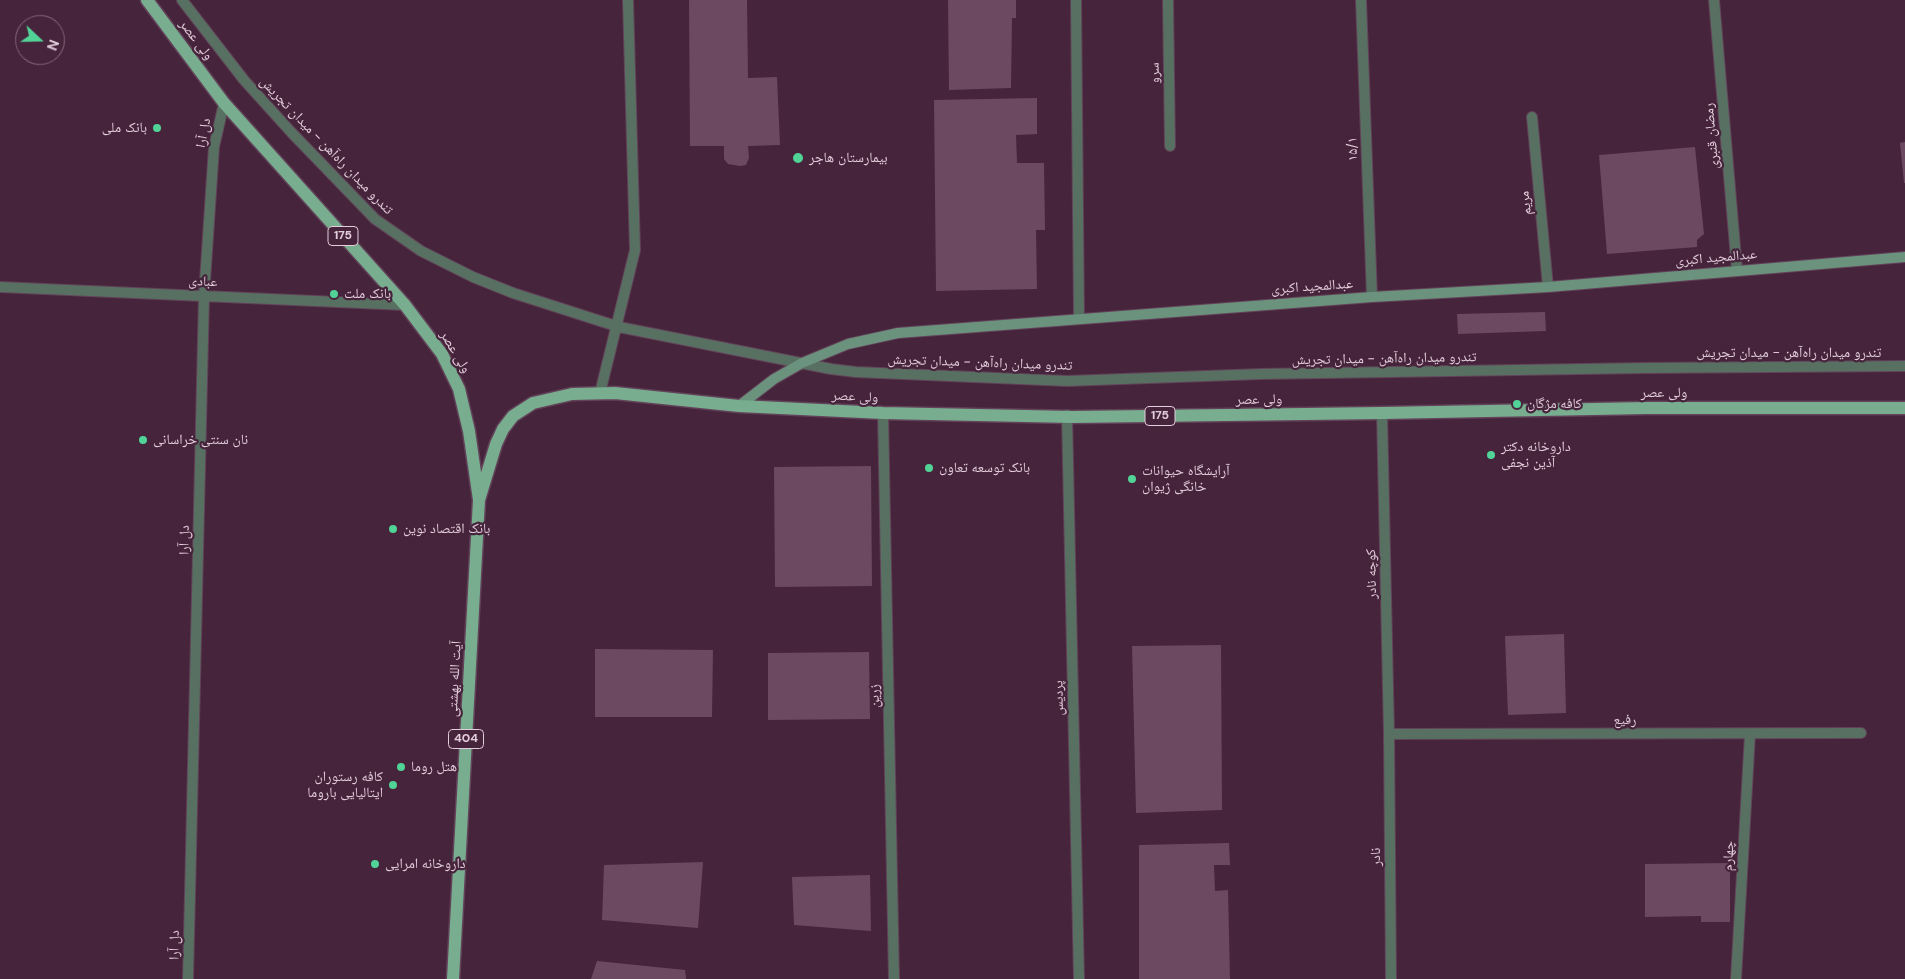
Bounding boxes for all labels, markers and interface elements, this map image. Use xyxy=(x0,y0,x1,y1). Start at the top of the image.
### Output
north arrow xyxy=(15,15,65,65)
street label: ولی عصر xyxy=(175,16,217,64)
text: N xyxy=(43,37,63,53)
street label: سرو xyxy=(1146,62,1164,84)
street label: تندرو میدان راه‌آهن - میدان تجریش xyxy=(256,74,396,218)
street label: رمضان قنبری xyxy=(1701,102,1723,170)
street label: دل آرا xyxy=(193,117,215,149)
place label: بانک ملی xyxy=(102,120,147,136)
marker: بانک ملی xyxy=(151,122,163,134)
street label: ۱۵/۱ xyxy=(1344,137,1362,161)
place label: بیمارستان هاجر xyxy=(809,150,888,166)
marker: بیمارستان هاجر xyxy=(791,151,805,165)
street label: مریم xyxy=(1516,190,1536,216)
road number: 175 xyxy=(328,227,358,246)
street label: عبدالمجید اکبری xyxy=(1674,246,1758,270)
street label: عبادی xyxy=(188,273,218,291)
street label: عبدالمجید اکبری xyxy=(1270,276,1354,298)
place label: بانک ملت xyxy=(344,286,391,302)
marker: بانک ملت xyxy=(328,288,340,300)
street label: ولی عصر xyxy=(436,328,474,376)
street label: تندرو میدان راه‌آهن - میدان تجریش xyxy=(1697,345,1881,361)
street label: تندرو میدان راه‌آهن - میدان تجریش xyxy=(1291,349,1477,369)
street label: تندرو میدان راه‌آهن - میدان تجریش xyxy=(887,351,1073,375)
street label: ولی عصر xyxy=(1641,385,1687,401)
street label: ولی عصر xyxy=(831,387,879,407)
street label: ولی عصر xyxy=(1236,391,1282,409)
place label: کافه مژگان xyxy=(1527,396,1582,412)
marker: کافه مژگان xyxy=(1511,398,1523,410)
road number: 175 xyxy=(1145,406,1175,426)
place label: نان سنتی خراسانی xyxy=(153,432,248,448)
marker: نان سنتی خراسانی xyxy=(137,434,149,446)
place label: داروخانه دکتر آذین نجفی xyxy=(1501,439,1571,472)
marker: داروخانه دکتر آذین نجفی xyxy=(1485,449,1497,461)
place label: بانک توسعه تعاون xyxy=(939,460,1030,476)
marker: بانک توسعه تعاون xyxy=(923,462,935,474)
place label: آرایشگاه حیوانات خانگی ژیوان xyxy=(1142,463,1230,496)
marker: آرایشگاه حیوانات خانگی ژیوان xyxy=(1126,473,1138,485)
place label: بانک اقتصاد نوین xyxy=(403,521,490,537)
marker: بانک اقتصاد نوین xyxy=(387,523,399,535)
street label: دل آرا xyxy=(176,525,194,555)
street label: کوچه نادر xyxy=(1363,549,1381,599)
street label: آیت الله بهشتی xyxy=(445,641,465,717)
street label: پردیس xyxy=(1050,680,1068,716)
street label: زرین xyxy=(866,684,884,708)
street label: رفیع xyxy=(1613,712,1637,728)
road number: 404 xyxy=(448,730,484,749)
place label: هتل روما xyxy=(411,759,457,775)
marker: هتل روما xyxy=(395,761,407,773)
place label: کافه رستوران ایتالیایی باروما xyxy=(307,769,383,802)
marker: کافه رستوران ایتالیایی باروما xyxy=(387,779,399,791)
street label: چهارم xyxy=(1720,841,1738,871)
street label: نادر xyxy=(1368,848,1384,866)
place label: داروخانه امرایی xyxy=(385,856,466,872)
marker: داروخانه امرایی xyxy=(369,858,381,870)
street label: دل آرا xyxy=(166,930,184,960)

